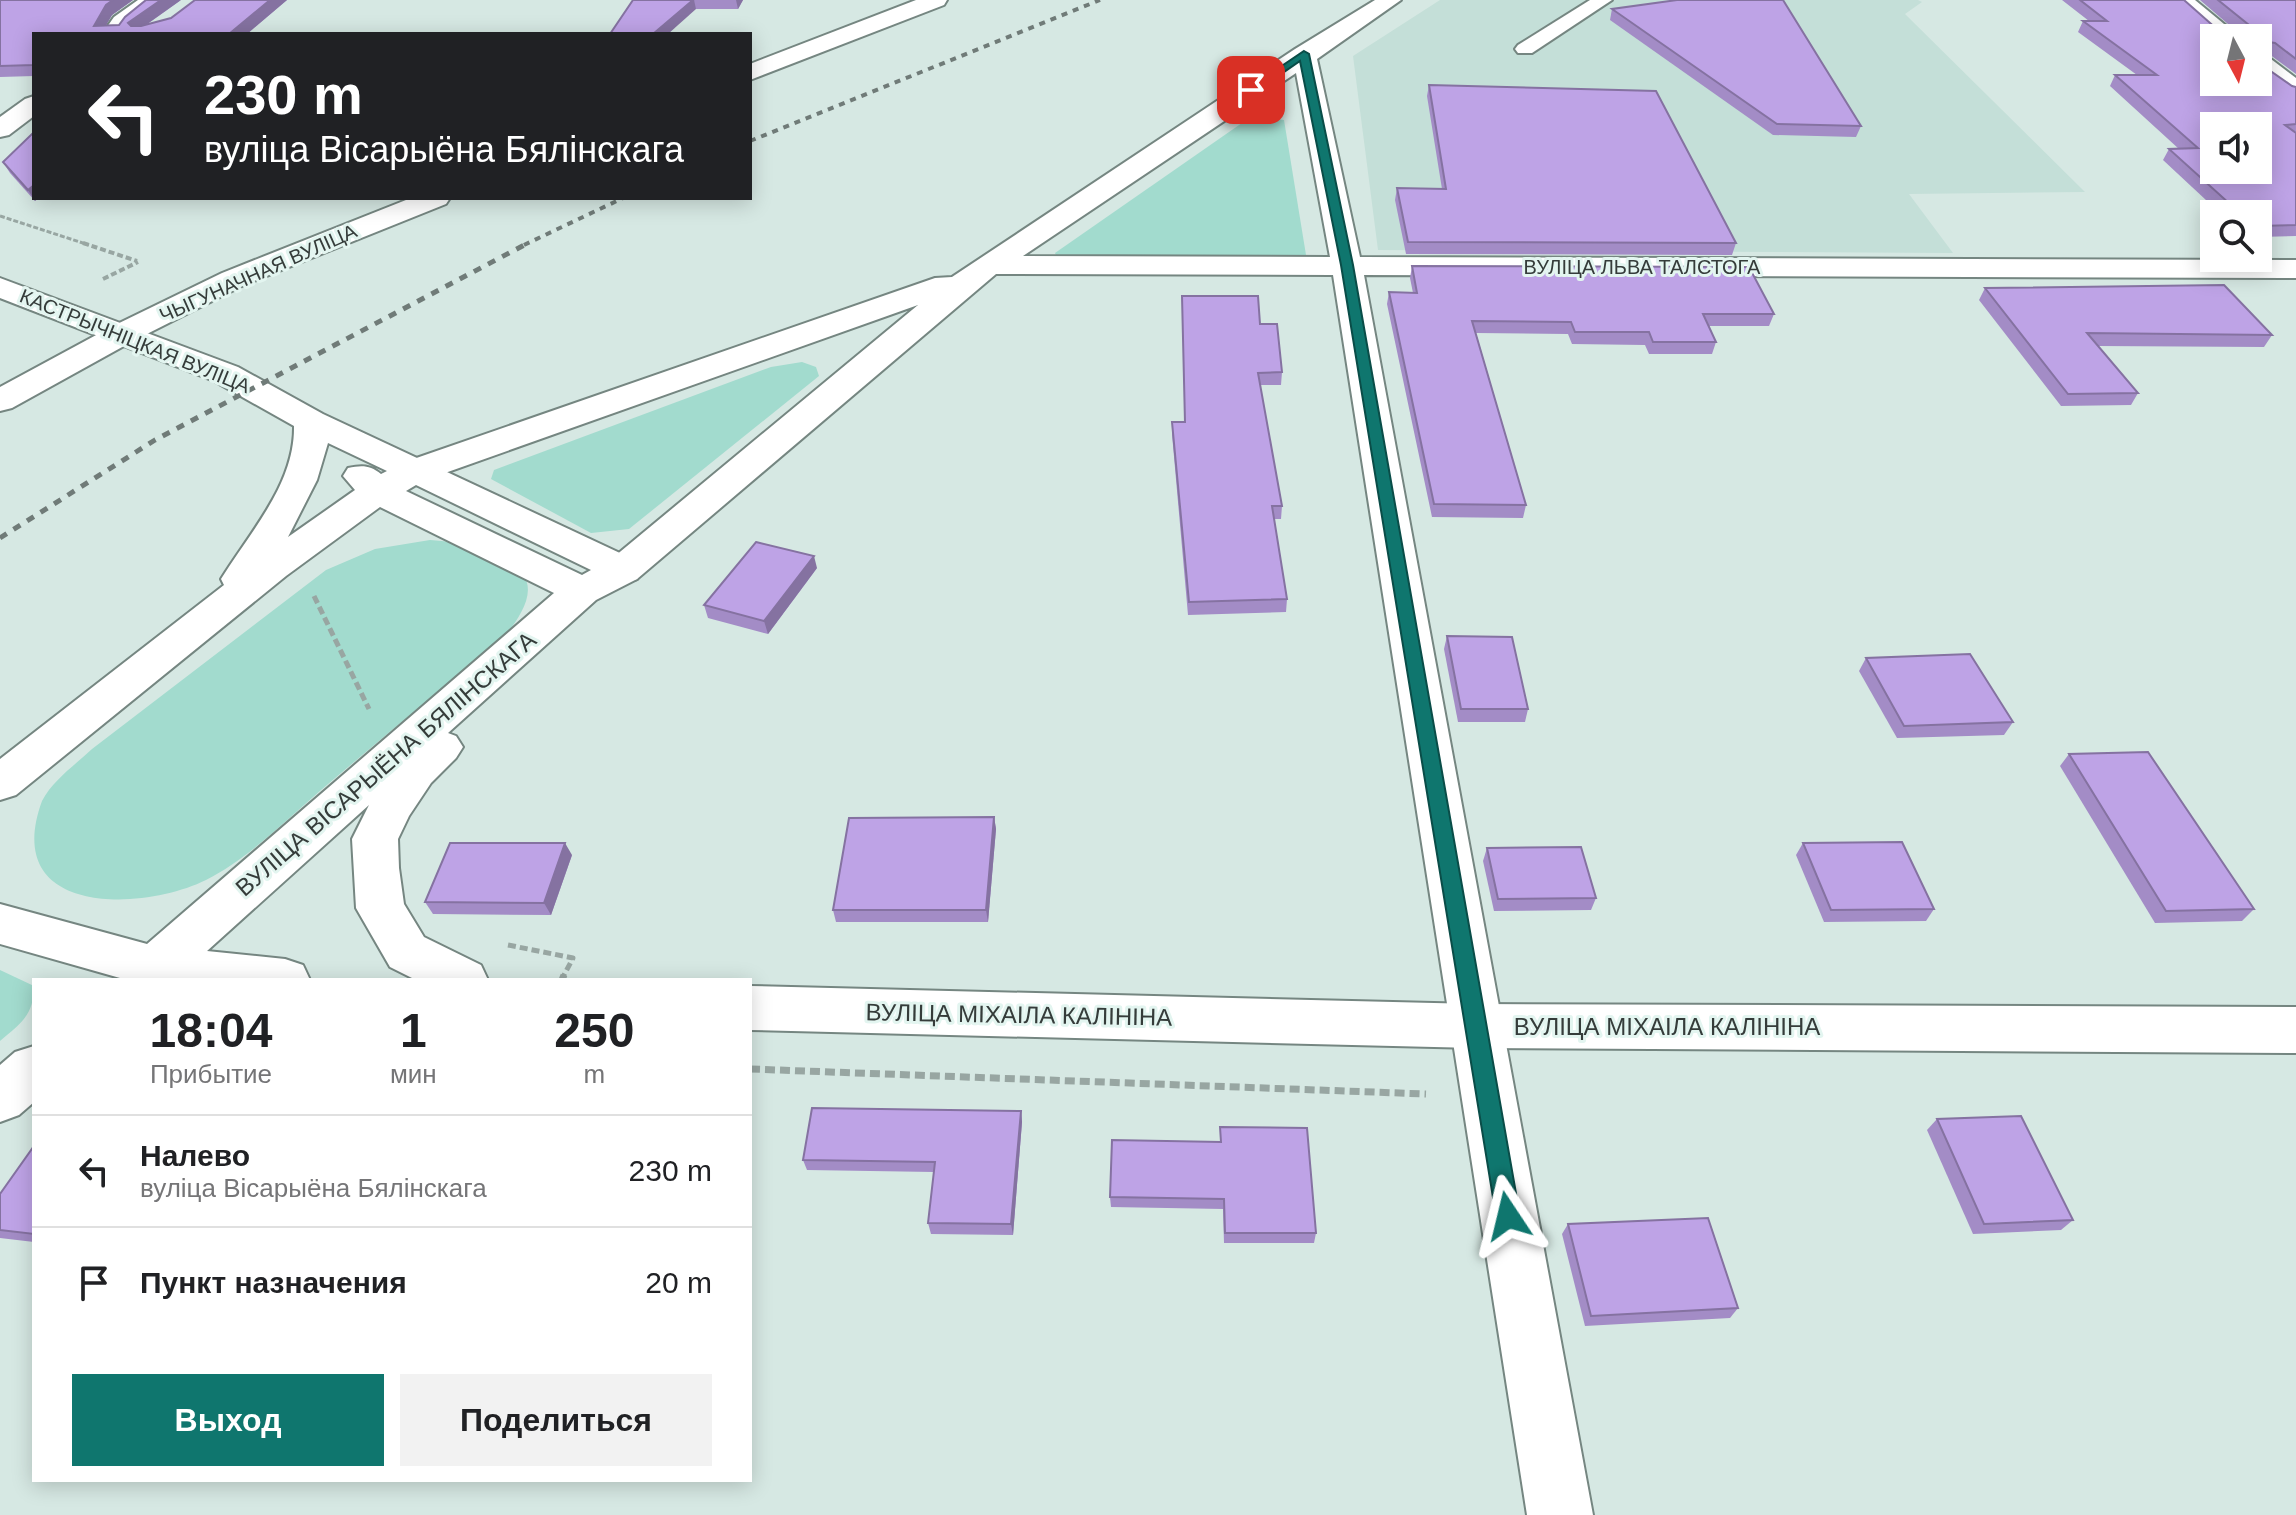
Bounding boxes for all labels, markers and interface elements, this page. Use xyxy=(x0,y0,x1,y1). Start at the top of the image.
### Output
north arrow xyxy=(2200,24,2272,96)
map controls xyxy=(2200,24,2272,272)
pin xyxy=(1217,56,1285,124)
text: 230 m xyxy=(204,63,363,126)
icon: left xyxy=(72,64,176,168)
icon: arrive xyxy=(1229,68,1273,112)
button: sound xyxy=(2200,112,2272,184)
text: вуліца Вісарыёна Бялінскага xyxy=(204,129,684,170)
button: search xyxy=(2200,200,2272,272)
street label: ЧЫГУНАЧНАЯ ВУЛІЦА xyxy=(156,219,361,326)
street label: ВУЛІЦА ЛЬВА ТАЛСТОГА xyxy=(1524,256,1761,278)
street label: КАСТРЫЧНІЦКАЯ ВУЛІЦА xyxy=(17,285,254,398)
street label: ВУЛІЦА ВІСАРЫЁНА БЯЛІНСКАГА xyxy=(230,626,541,901)
street label: ВУЛІЦА МІХАІЛА КАЛІНІНА xyxy=(866,998,1173,1031)
text: 18:04 xyxy=(150,1004,272,1057)
text: 1 xyxy=(400,1004,427,1057)
text: 250 xyxy=(554,1004,634,1057)
street label: ВУЛІЦА МІХАІЛА КАЛІНІНА xyxy=(1514,1013,1820,1040)
text: Прибытие xyxy=(150,1059,272,1089)
text: мин xyxy=(390,1059,437,1089)
text: m xyxy=(584,1059,605,1089)
text: Налево xyxy=(140,1139,250,1172)
icon: left xyxy=(72,1149,116,1193)
text: 230 m xyxy=(629,1154,712,1187)
text: вуліца Вісарыёна Бялінскага xyxy=(140,1173,487,1203)
position arrow xyxy=(1466,1174,1550,1258)
icon: arrive xyxy=(72,1261,116,1305)
text: Пункт назначения xyxy=(140,1266,407,1299)
text: 20 m xyxy=(645,1266,712,1299)
button: Выход xyxy=(72,1374,384,1466)
button: Поделиться xyxy=(400,1374,712,1466)

